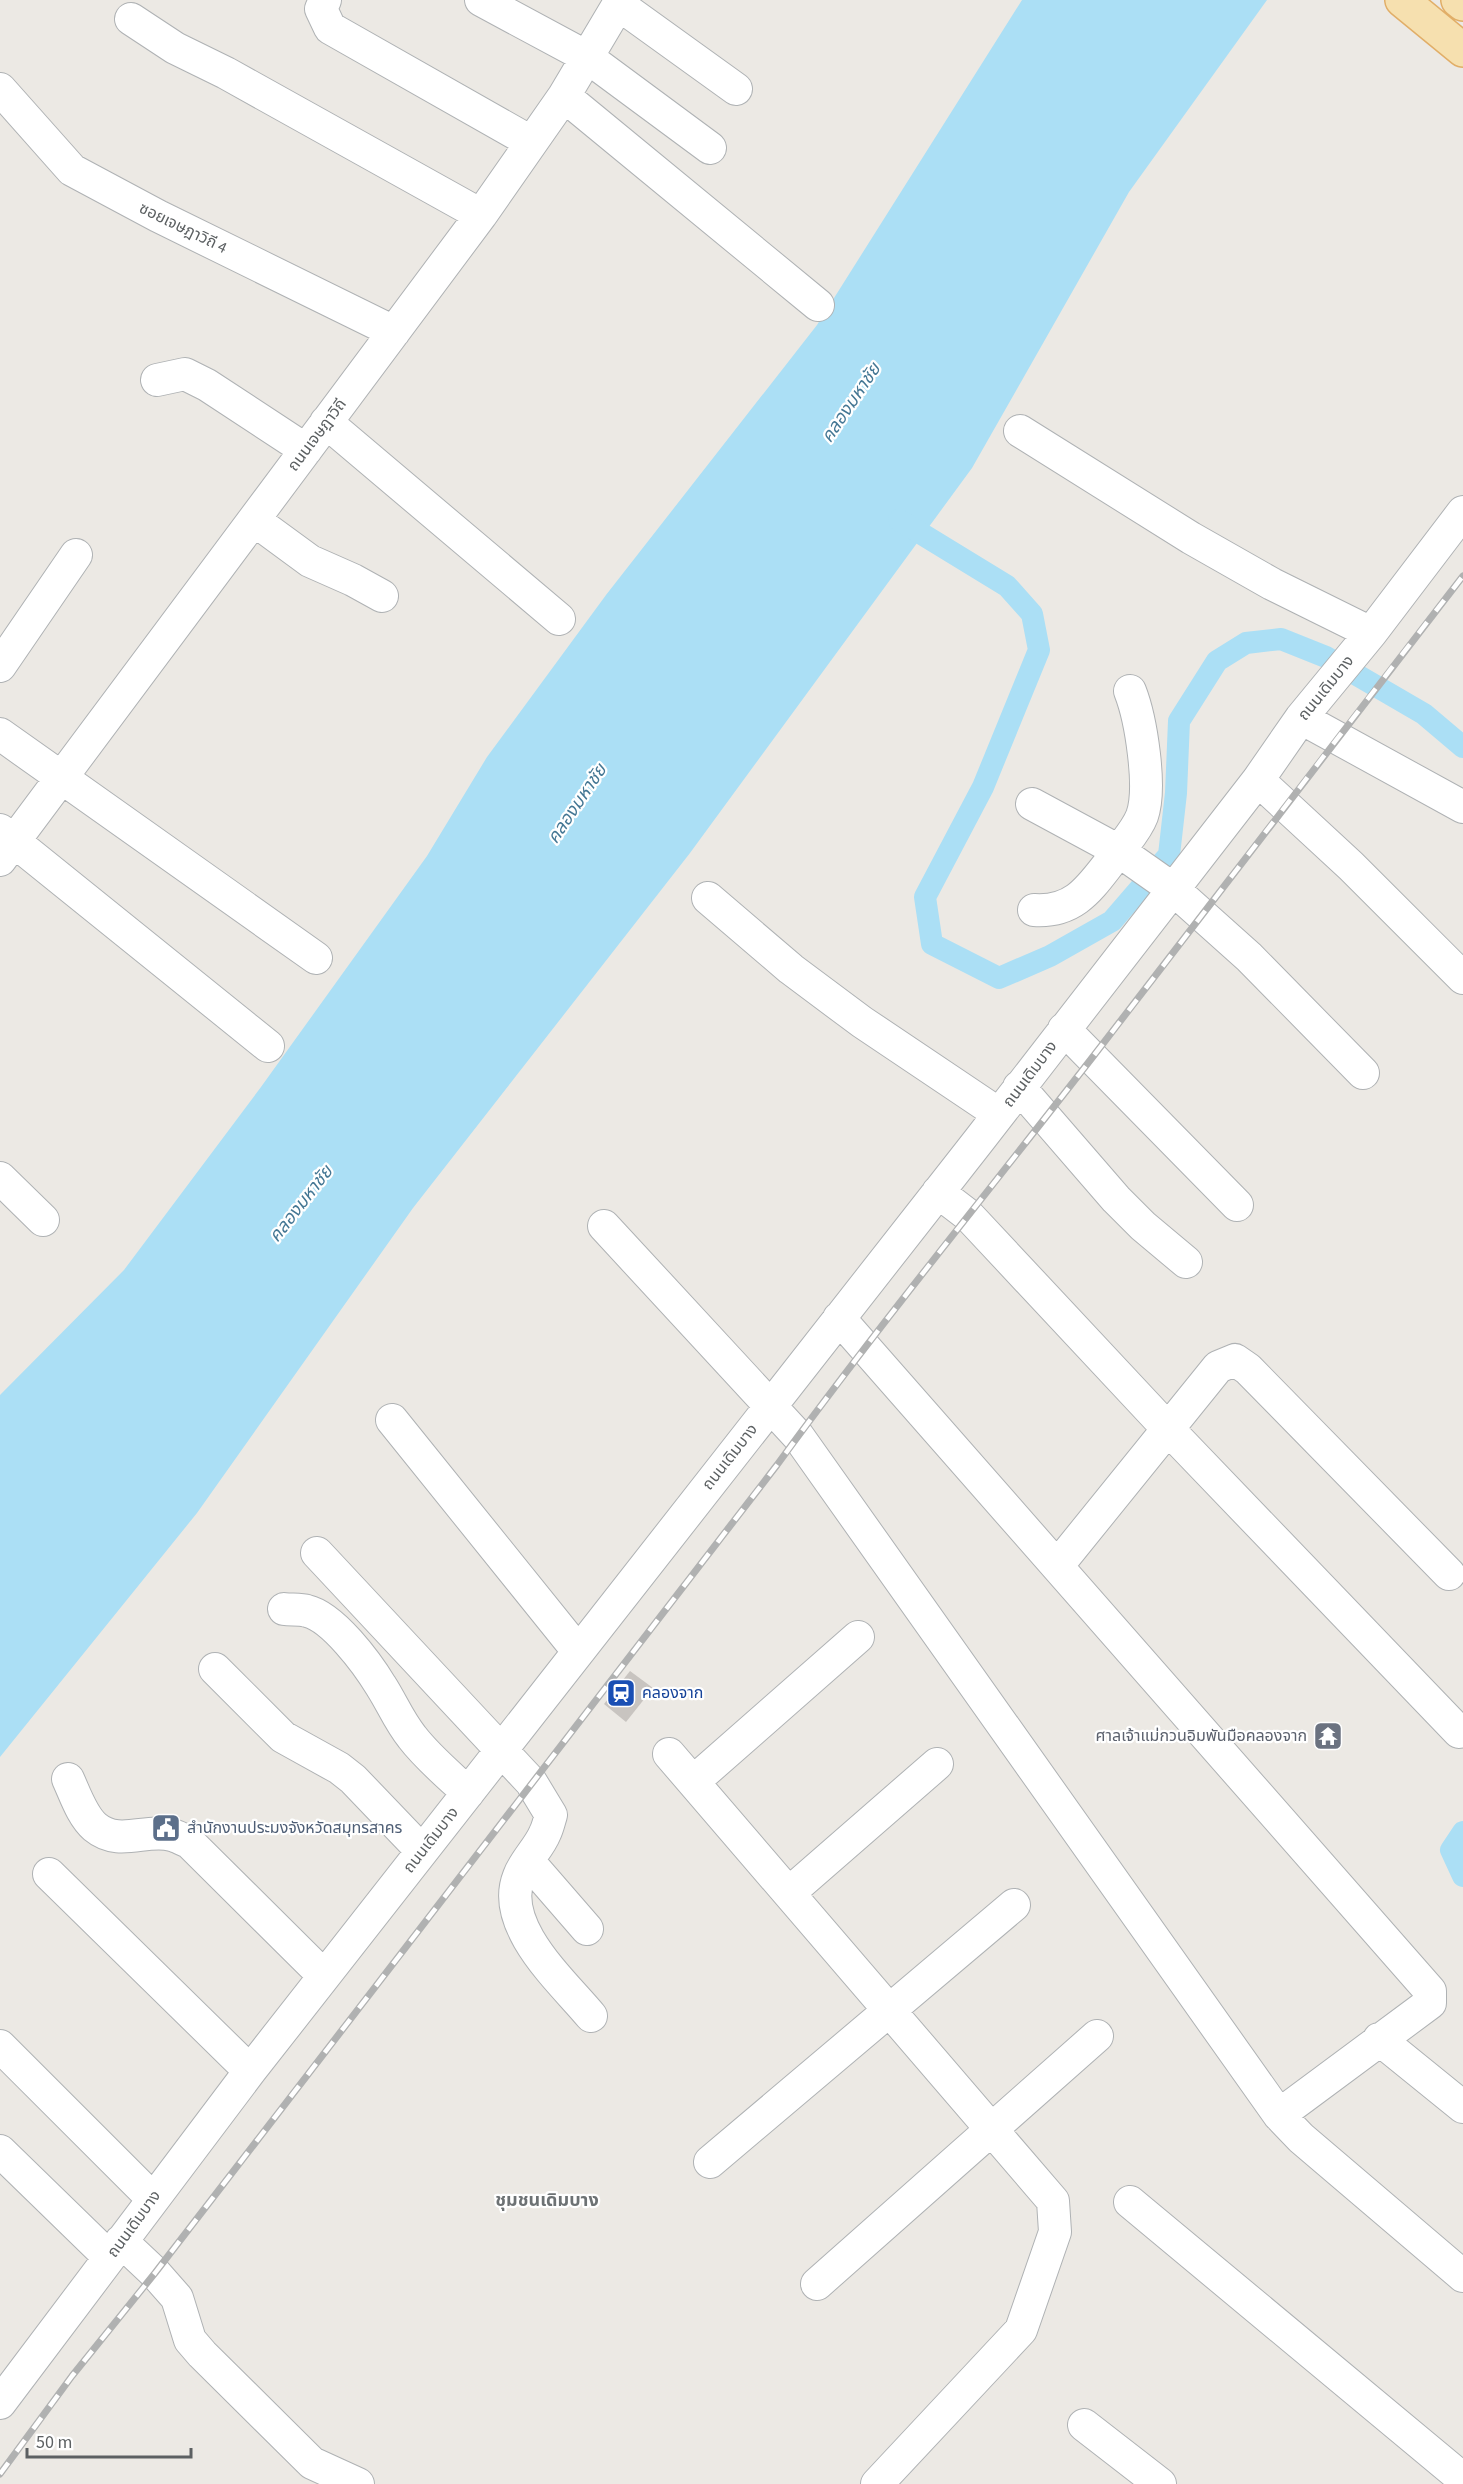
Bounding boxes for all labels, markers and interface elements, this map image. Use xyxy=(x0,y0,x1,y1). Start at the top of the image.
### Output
street label: ซอยเจษฎาวิถี 4 xyxy=(135,197,231,259)
water label: คลองมหาชัย xyxy=(815,357,887,448)
street label: ถนนเจษฎาวิถี xyxy=(282,394,352,476)
street label: ถนนเดิมบาง xyxy=(1293,651,1359,725)
water label: คลองมหาชัย xyxy=(541,758,613,849)
street label: ถนนเดิมบาง xyxy=(998,1036,1062,1112)
water label: คลองมหาชัย xyxy=(263,1159,340,1247)
street label: ถนนเดิมบาง xyxy=(697,1419,763,1495)
station icon: คลองจาก xyxy=(605,1677,637,1709)
place label: คลองจาก xyxy=(642,1682,703,1704)
temple icon: ศาลเจ้าแม่กวนอิมพันมือคลองจาก xyxy=(1312,1720,1344,1752)
place label: ศาลเจ้าแม่กวนอิมพันมือคลองจาก xyxy=(1096,1725,1307,1747)
street label: ถนนเดิมบาง xyxy=(398,1802,464,1878)
public building icon: สำนักงานประมงจังหวัดสมุทรสาคร xyxy=(150,1812,182,1844)
place label: สำนักงานประมงจังหวัดสมุทรสาคร xyxy=(187,1817,402,1839)
street label: ถนนเดิมบาง xyxy=(102,2186,166,2262)
district label: ชุมชนเดิมบาง xyxy=(495,2188,599,2213)
scale bar xyxy=(27,2421,190,2459)
text: 50 m xyxy=(36,2430,72,2455)

